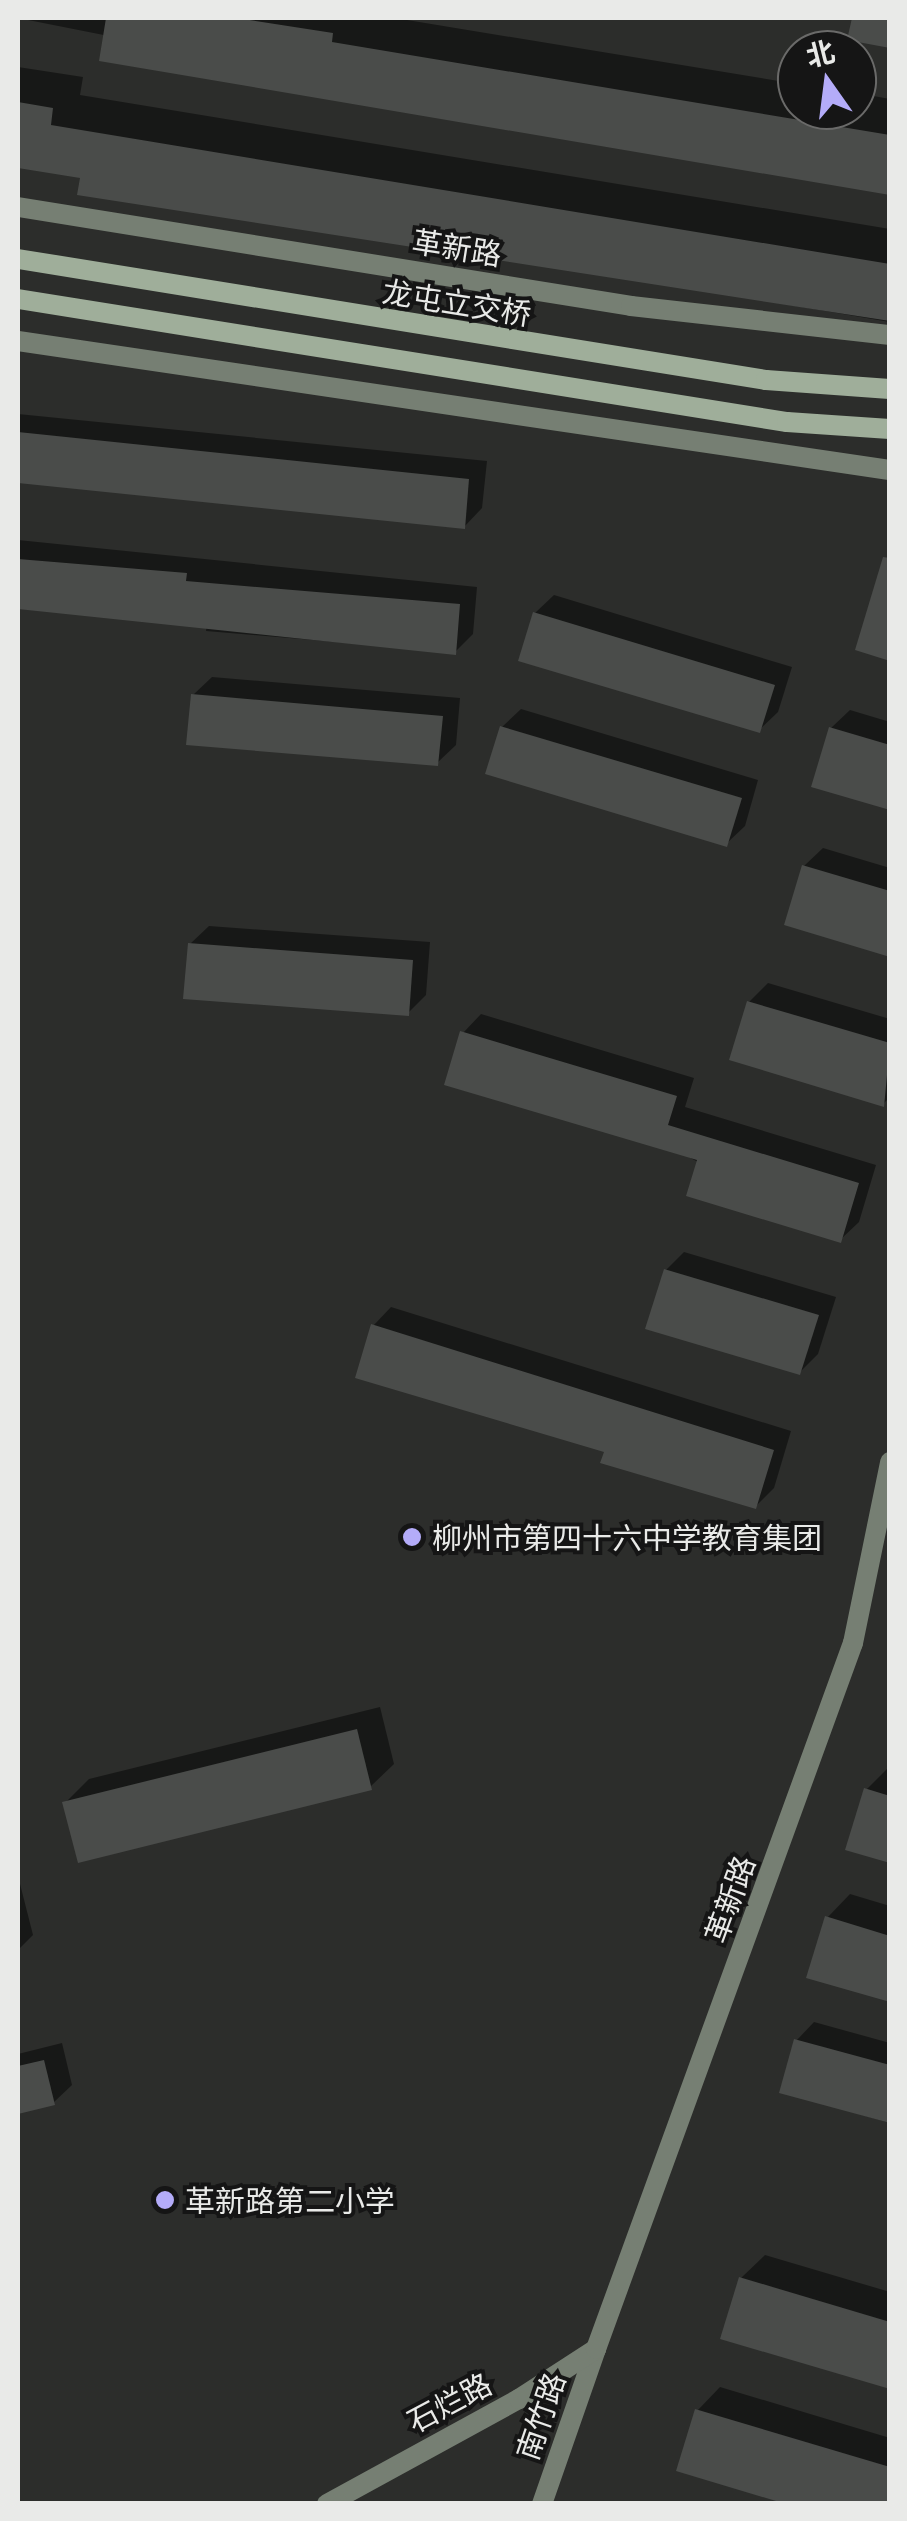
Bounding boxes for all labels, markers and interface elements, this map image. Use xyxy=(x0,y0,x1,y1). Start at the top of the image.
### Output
north arrow xyxy=(777,30,877,130)
text: 北 xyxy=(803,33,838,73)
street label: 革新路 xyxy=(410,222,504,272)
street label: 龙屯立交桥 xyxy=(380,272,534,332)
place label: 柳州市第四十六中学教育集团 xyxy=(432,1519,822,1555)
marker: 柳州市第四十六中学教育集团 xyxy=(401,1526,423,1548)
street label: 革新路 xyxy=(697,1851,761,1947)
place label: 革新路第二小学 xyxy=(185,2182,395,2218)
marker: 革新路第二小学 xyxy=(154,2189,176,2211)
street label: 石烂路 xyxy=(401,2365,497,2439)
street label: 南竹路 xyxy=(508,2368,572,2464)

